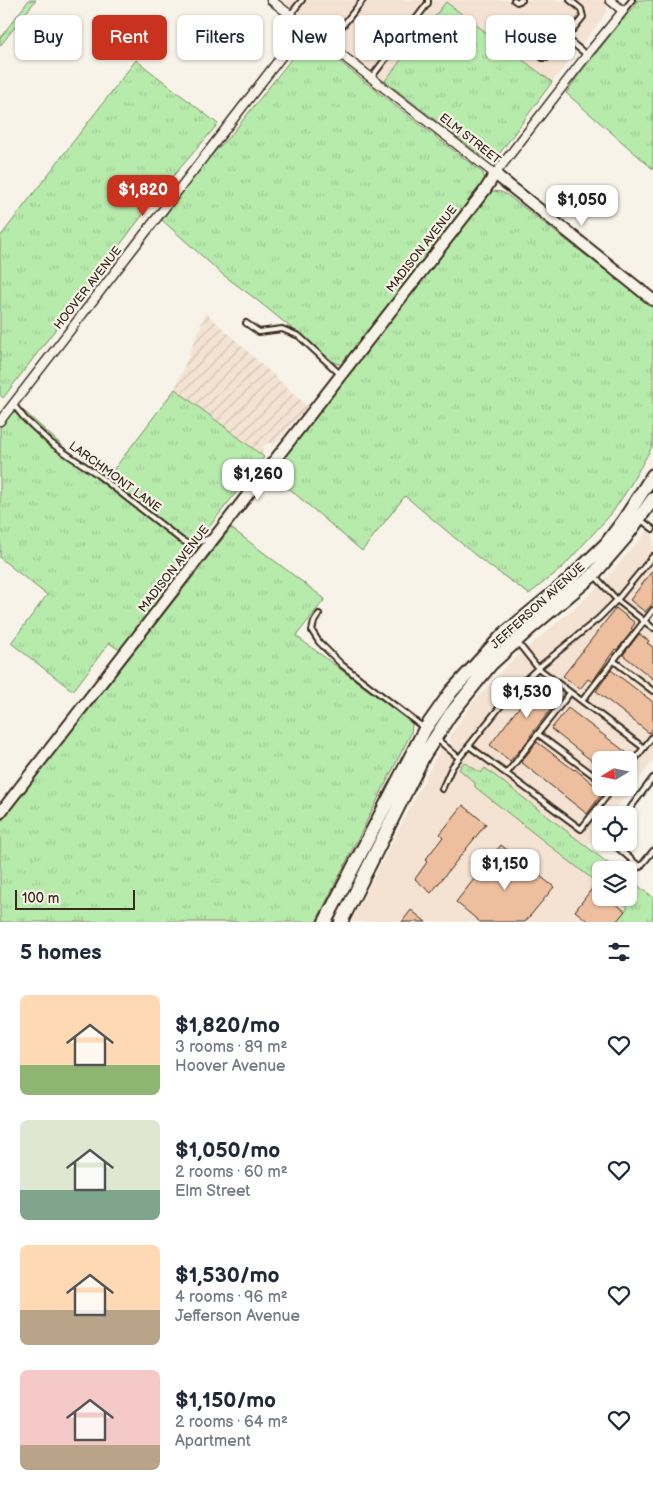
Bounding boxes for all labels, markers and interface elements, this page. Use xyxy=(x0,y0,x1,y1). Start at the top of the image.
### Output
chip: Buy xyxy=(15,15,82,60)
chip: Rent xyxy=(92,15,167,60)
chip: Filters xyxy=(177,15,263,60)
chip: New xyxy=(273,15,345,60)
chip: Apartment xyxy=(355,15,476,60)
chip: House xyxy=(486,15,575,60)
street label: ELM STREET xyxy=(436,110,504,168)
pin: $1,820 xyxy=(102,174,184,217)
text: $1,820 xyxy=(118,181,168,200)
pin: $1,050 xyxy=(541,184,623,227)
text: $1,050 xyxy=(557,191,607,210)
street label: MADISON AVENUE xyxy=(383,202,461,295)
street label: HOOVER AVENUE xyxy=(51,243,125,332)
street label: LARCHMONT LANE xyxy=(66,439,164,516)
pin: $1,260 xyxy=(217,458,299,501)
text: $1,260 xyxy=(233,465,283,484)
street label: MADISON AVENUE xyxy=(135,522,213,615)
street label: JEFFERSON AVENUE xyxy=(488,560,588,652)
pin: $1,530 xyxy=(486,676,568,719)
text: $1,530 xyxy=(502,683,552,702)
north arrow xyxy=(592,751,638,796)
map controls xyxy=(592,751,637,906)
button: locate xyxy=(592,806,637,851)
pin: $1,150 xyxy=(464,848,546,891)
text: $1,150 xyxy=(482,855,528,874)
button: layers xyxy=(592,861,637,906)
scale bar xyxy=(15,887,135,910)
text: 100 m xyxy=(22,890,59,907)
icon: filters xyxy=(605,938,633,966)
text: 5 homes xyxy=(20,940,102,965)
text: $1,820/mo xyxy=(175,1013,280,1038)
icon: home xyxy=(60,1015,120,1075)
icon: heart xyxy=(605,1031,633,1059)
text: 3 rooms · 89 m² xyxy=(175,1038,287,1057)
text: Hoover Avenue xyxy=(175,1057,286,1076)
text: $1,050/mo xyxy=(175,1138,280,1163)
icon: home xyxy=(60,1140,120,1200)
icon: heart xyxy=(605,1156,633,1184)
text: 2 rooms · 60 m² xyxy=(175,1163,288,1182)
text: Elm Street xyxy=(175,1182,250,1201)
text: $1,530/mo xyxy=(175,1263,280,1288)
icon: home xyxy=(60,1265,120,1325)
icon: heart xyxy=(605,1281,633,1309)
text: 4 rooms · 96 m² xyxy=(175,1288,288,1307)
text: Jefferson Avenue xyxy=(175,1307,300,1326)
text: $1,150/mo xyxy=(175,1388,276,1413)
icon: home xyxy=(60,1390,120,1450)
icon: heart xyxy=(605,1406,633,1434)
text: 2 rooms · 64 m² xyxy=(175,1413,288,1432)
text: Apartment xyxy=(175,1432,251,1451)

